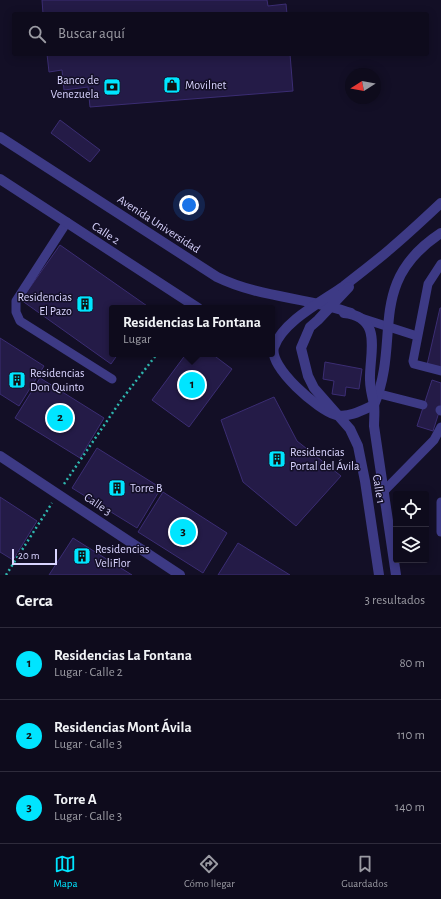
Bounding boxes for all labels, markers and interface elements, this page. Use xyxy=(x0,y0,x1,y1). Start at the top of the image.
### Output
search box xyxy=(12,12,429,56)
icon: search xyxy=(26,23,48,45)
text: Buscar aquí xyxy=(58,26,125,41)
north arrow xyxy=(345,68,381,104)
place label: Banco de Venezuela xyxy=(50,74,99,100)
shop icon: Movilnet xyxy=(162,75,182,95)
bank icon: Banco de Venezuela xyxy=(102,77,122,97)
place label: Movilnet xyxy=(185,79,227,91)
street label: Avenida Universidad xyxy=(115,193,203,255)
your location xyxy=(179,195,199,215)
street label: Calle 2 xyxy=(90,220,123,247)
place label: Residencias El Pazo xyxy=(17,291,72,317)
building icon: Residencias El Pazo xyxy=(75,294,95,314)
popup xyxy=(109,305,275,357)
text: Residencias La Fontana xyxy=(123,315,261,330)
text: Lugar xyxy=(123,333,151,346)
place label: Residencias Don Quinto xyxy=(30,367,85,394)
building icon: Residencias Don Quinto xyxy=(7,370,27,390)
pin: 1 xyxy=(179,370,205,400)
pin: 2 xyxy=(47,403,73,433)
place label: Residencias Portal del Ávila xyxy=(290,446,360,472)
building icon: Residencias Portal del Ávila xyxy=(267,449,287,469)
street label: Calle 1 xyxy=(371,474,387,504)
building icon: Torre B xyxy=(107,478,127,498)
place label: Torre B xyxy=(130,482,163,494)
street label: Calle 3 xyxy=(82,491,114,517)
map controls xyxy=(393,491,429,563)
button: locate xyxy=(393,491,429,527)
pin: 3 xyxy=(170,517,196,547)
button: layers xyxy=(393,527,429,563)
place label: Residencias VeliFlor xyxy=(95,543,150,569)
building icon: Residencias VeliFlor xyxy=(72,546,92,566)
scale bar xyxy=(12,547,57,566)
text: 20 m xyxy=(18,550,39,561)
text: Cerca xyxy=(16,592,53,609)
text: 3 resultados xyxy=(365,594,425,607)
text: Residencias La Fontana xyxy=(54,648,192,663)
text: 1 xyxy=(27,657,31,670)
text: 80 m xyxy=(399,657,425,670)
text: Lugar · Calle 2 xyxy=(54,666,123,679)
text: Residencias Mont Ávila xyxy=(54,720,192,735)
text: 2 xyxy=(26,729,32,742)
text: 110 m xyxy=(397,729,425,742)
text: Lugar · Calle 3 xyxy=(54,738,122,751)
text: Torre A xyxy=(54,792,97,807)
text: 3 xyxy=(26,801,32,814)
text: 140 m xyxy=(395,801,425,814)
text: Lugar · Calle 3 xyxy=(54,810,122,823)
tab: Mapa xyxy=(53,853,78,890)
tab: Cómo llegar xyxy=(184,853,235,890)
tab: Guardados xyxy=(341,853,388,890)

